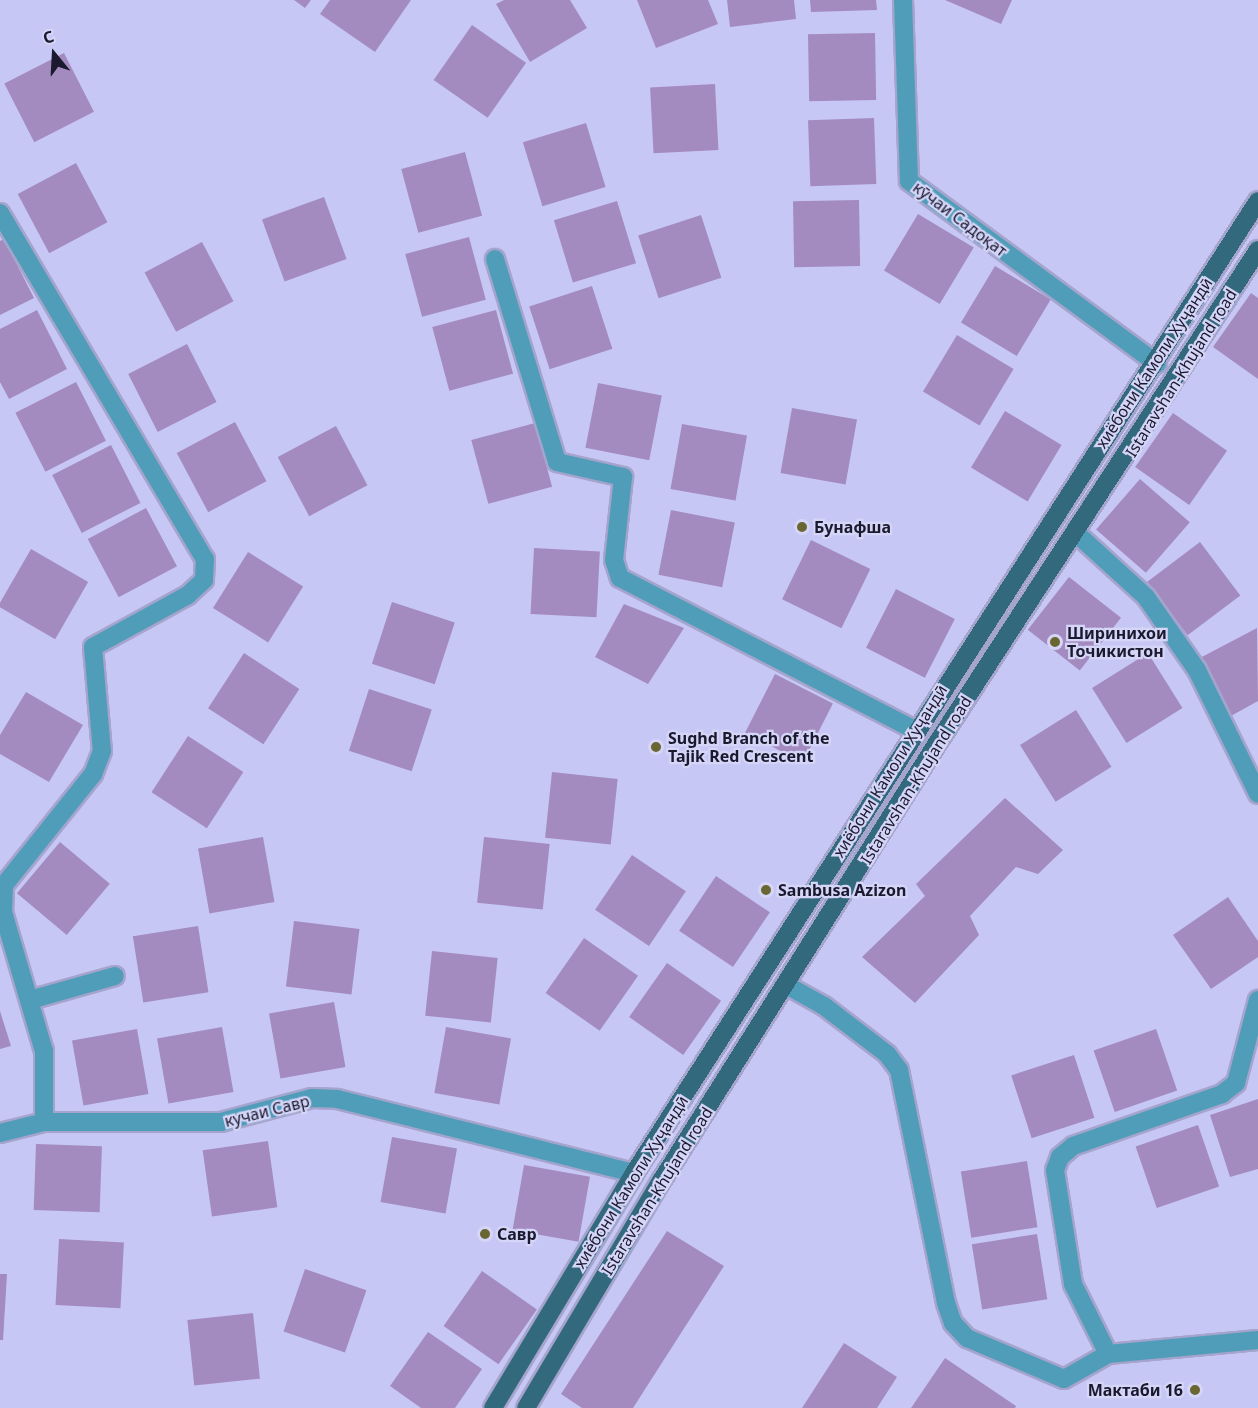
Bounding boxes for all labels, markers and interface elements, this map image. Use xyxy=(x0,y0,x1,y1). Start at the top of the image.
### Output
north arrow xyxy=(24,24,84,84)
text: С xyxy=(40,25,57,49)
street label: кӯчаи Садоқат xyxy=(909,178,1011,260)
street label: хиёбони Камоли Хуҷандӣ xyxy=(1092,274,1216,452)
street label: Istaravshan-Khujand road xyxy=(1121,286,1241,460)
place label: Бунафша xyxy=(814,517,891,537)
marker: Бунафша xyxy=(795,520,809,534)
place label: Ширинихои Точикистон xyxy=(1067,623,1167,661)
marker: Ширинихои Точикистон xyxy=(1048,635,1062,649)
street label: хиёбони Камоли Хуҷандӣ xyxy=(829,681,951,861)
street label: Istaravshan-Khujand road xyxy=(856,693,976,867)
place label: Sughd Branch of the Tajik Red Crescent xyxy=(668,728,830,766)
marker: Sughd Branch of the Tajik Red Crescent xyxy=(649,740,663,754)
place label: Sambusa Azizon xyxy=(778,880,906,900)
marker: Sambusa Azizon xyxy=(759,883,773,897)
street label: кучаи Савр xyxy=(222,1091,312,1131)
street label: хиёбони Камоли Хуҷандӣ xyxy=(570,1092,692,1272)
street label: Istaravshan-Khujand road xyxy=(597,1104,717,1278)
place label: Савр xyxy=(497,1224,537,1244)
marker: Савр xyxy=(478,1227,492,1241)
place label: Мактаби 16 xyxy=(1088,1380,1183,1400)
marker: Мактаби 16 xyxy=(1188,1383,1202,1397)

